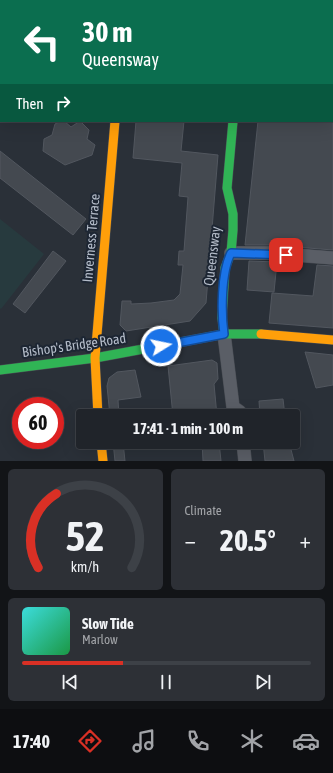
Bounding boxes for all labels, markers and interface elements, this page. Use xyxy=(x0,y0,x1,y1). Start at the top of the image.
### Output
icon: left xyxy=(16,16,68,68)
text: 30 m xyxy=(82,16,132,48)
text: Queensway xyxy=(82,49,159,70)
icon: right xyxy=(52,92,74,114)
text: Then xyxy=(16,95,44,112)
street label: Inverness Terrace xyxy=(79,193,103,283)
street label: Queensway xyxy=(200,225,224,287)
pin xyxy=(269,238,303,272)
icon: arrive xyxy=(275,244,297,266)
position arrow xyxy=(140,325,182,367)
street label: Bishop's Bridge Road xyxy=(21,330,127,360)
speed limit sign: 60 xyxy=(12,397,64,449)
text: 17:41 · 1 min · 100 m xyxy=(133,420,243,437)
text: Climate xyxy=(185,503,222,518)
text: 52 xyxy=(66,511,105,559)
text: 20.5° xyxy=(220,523,276,557)
text: − xyxy=(185,527,196,553)
text: + xyxy=(300,527,311,553)
text: km/h xyxy=(71,558,99,574)
text: Slow Tide xyxy=(82,615,134,632)
text: Marlow xyxy=(82,632,118,647)
icon: previous xyxy=(59,671,81,693)
icon: pause xyxy=(155,671,177,693)
icon: next xyxy=(252,671,274,693)
icon: directions xyxy=(76,727,104,755)
icon: music xyxy=(130,727,158,755)
icon: phone xyxy=(184,727,212,755)
icon: climate xyxy=(238,727,266,755)
icon: car xyxy=(292,727,320,755)
text: 17:40 xyxy=(13,731,50,752)

